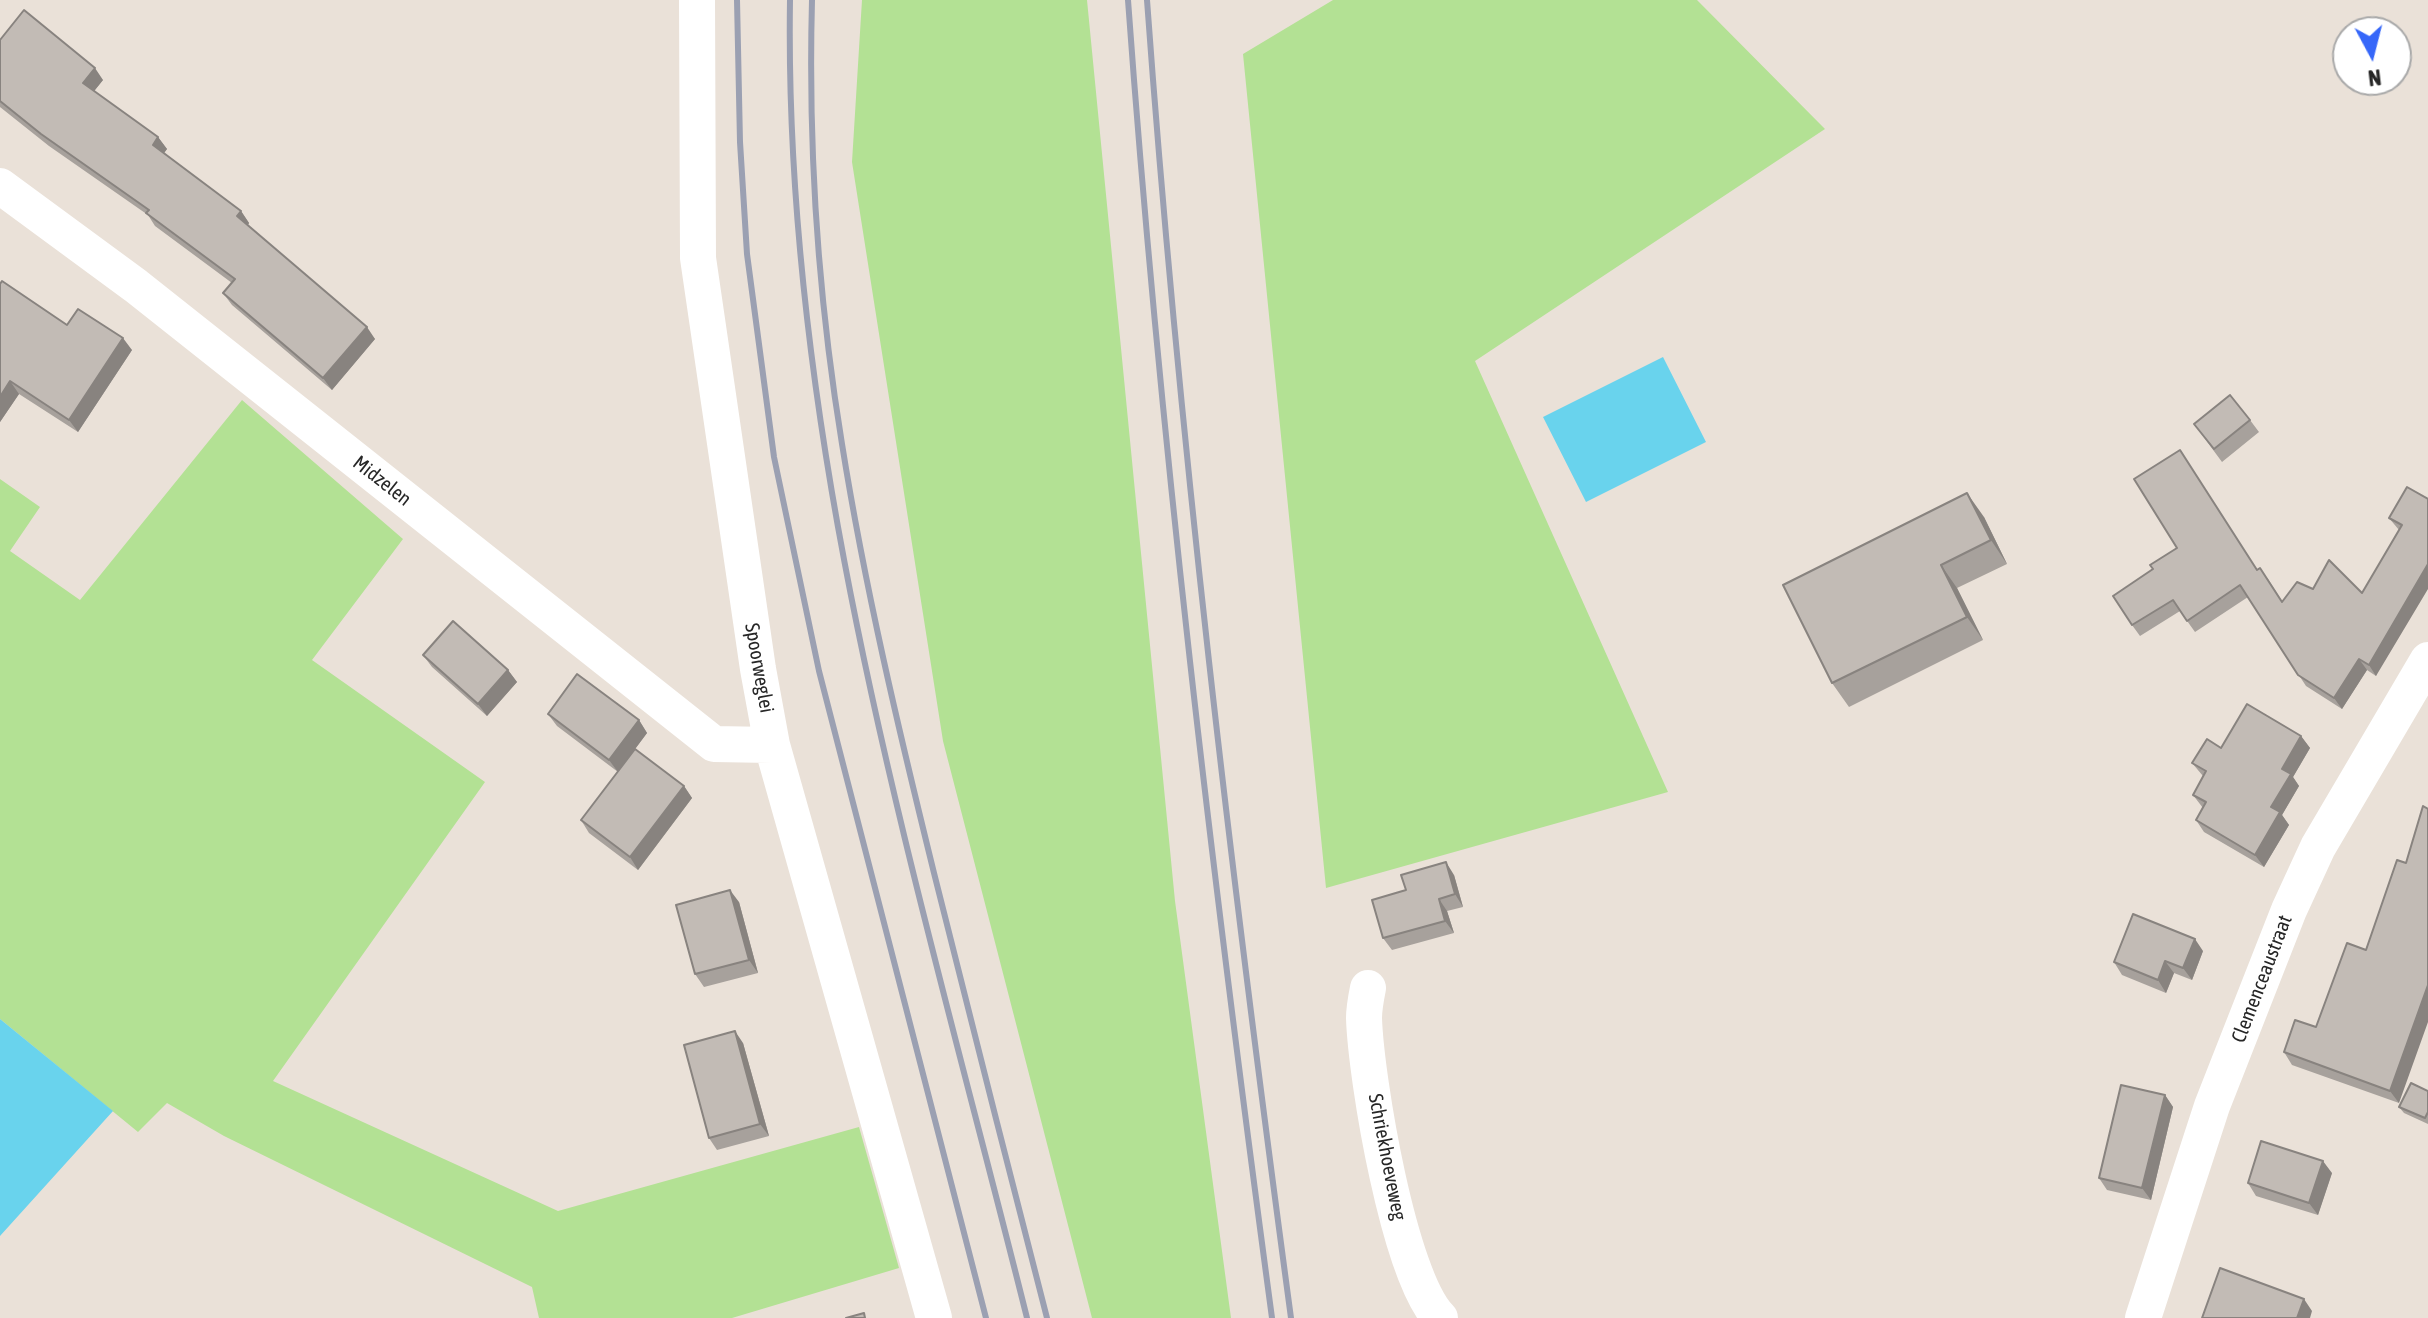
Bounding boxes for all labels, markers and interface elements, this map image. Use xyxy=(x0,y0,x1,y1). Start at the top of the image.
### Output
north arrow xyxy=(2332,16,2412,96)
text: N xyxy=(2367,64,2383,92)
street label: Midzelen xyxy=(348,451,416,511)
street label: Spoorweglei xyxy=(739,621,779,715)
street label: Clemenceaustraat xyxy=(2227,912,2297,1046)
street label: Schriekhoeveweg xyxy=(1363,1092,1411,1222)

